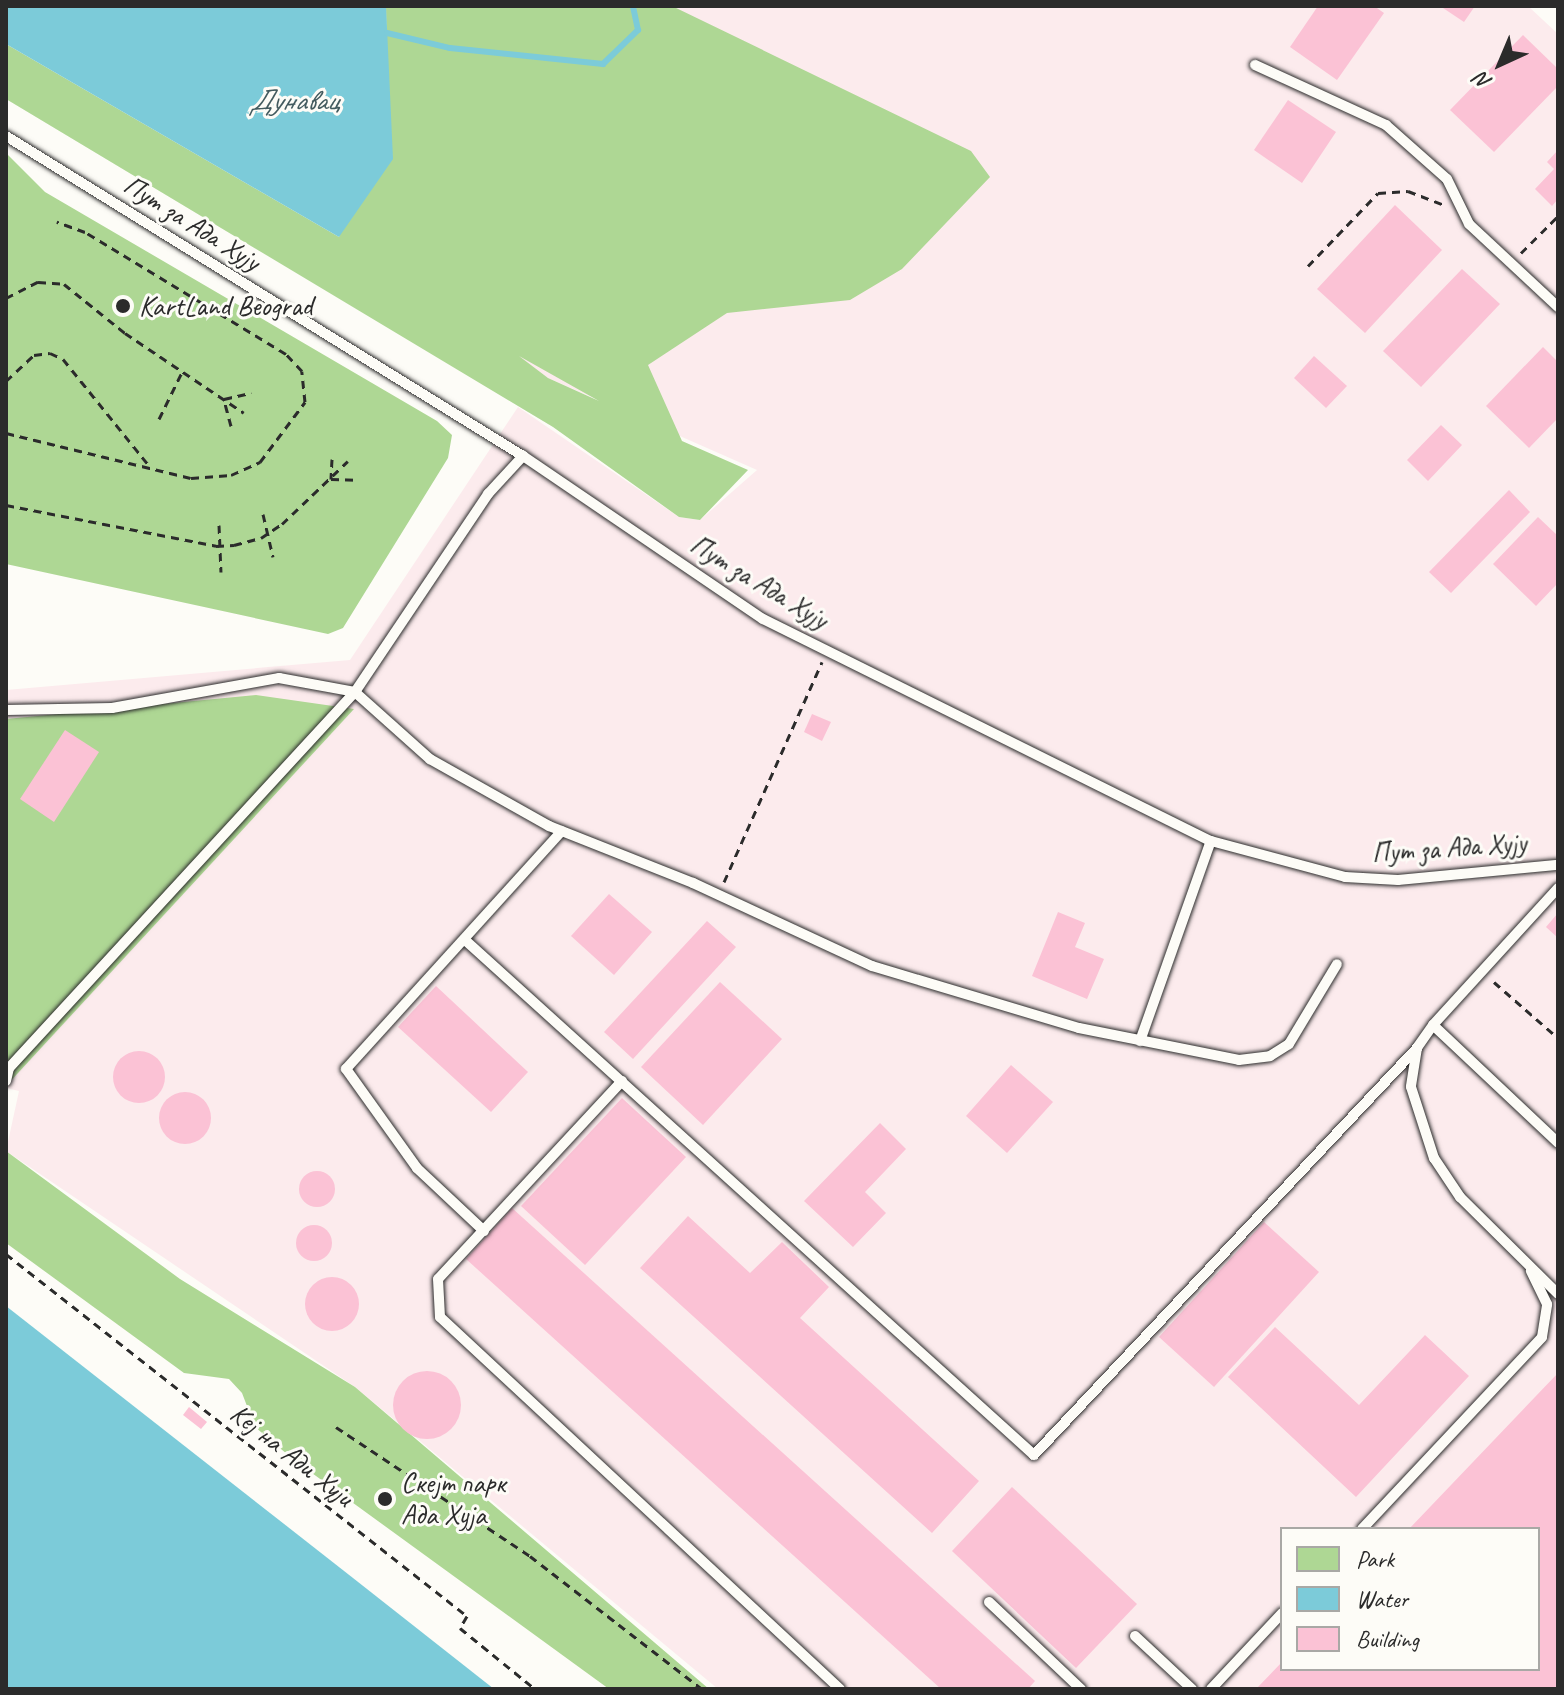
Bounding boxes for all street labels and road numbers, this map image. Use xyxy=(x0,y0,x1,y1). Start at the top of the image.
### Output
street label: Пут за Ада Хују xyxy=(117,167,267,279)
street label: Пут за Ада Хују xyxy=(683,527,835,637)
street label: Пут за Ада Хују xyxy=(1370,826,1528,870)
street label: Кеј на Ади Хуји xyxy=(224,1397,360,1513)

